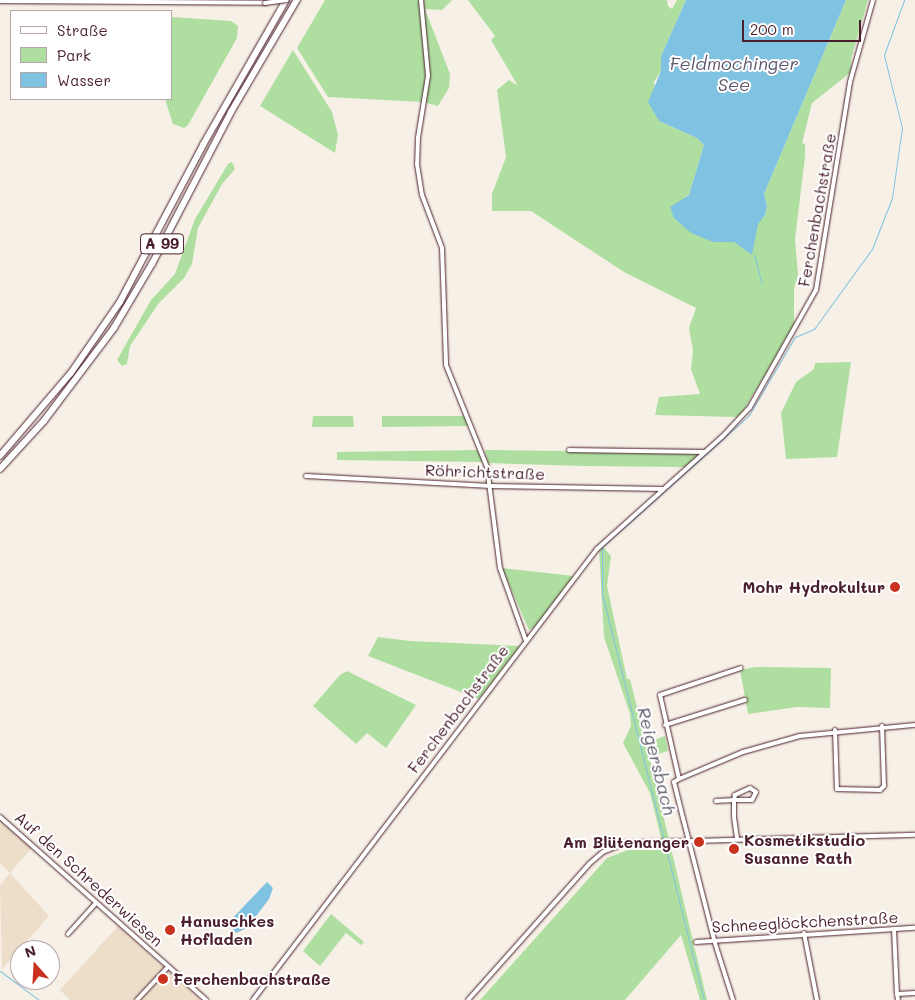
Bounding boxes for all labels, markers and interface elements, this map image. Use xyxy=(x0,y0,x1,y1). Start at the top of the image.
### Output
legend xyxy=(10,10,172,100)
scale bar xyxy=(745,10,864,42)
text: 200 m xyxy=(750,19,794,39)
text: Straße xyxy=(57,20,108,40)
text: Park xyxy=(57,45,91,65)
water label: Feldmochinger See xyxy=(670,53,798,96)
text: Wasser xyxy=(57,70,111,90)
street label: Ferchenbachstraße xyxy=(794,132,840,288)
road number: A 99 xyxy=(140,232,184,256)
street label: Röhrichtstraße xyxy=(425,460,545,484)
place label: Mohr Hydrokultur xyxy=(743,577,885,597)
marker: Mohr Hydrokultur xyxy=(889,581,901,593)
street label: Ferchenbachstraße xyxy=(404,641,512,777)
water label: Reigersbach xyxy=(633,705,681,817)
street label: Auf den Schrederwiesen xyxy=(11,807,167,951)
place label: Kosmetikstudio Susanne Rath xyxy=(744,830,865,868)
place label: Am Blütenanger xyxy=(563,832,689,852)
marker: Am Blütenanger xyxy=(693,836,705,848)
marker: Kosmetikstudio Susanne Rath xyxy=(728,843,740,855)
street label: Schneeglöckchenstraße xyxy=(711,908,899,936)
place label: Hanuschkes Hofladen xyxy=(180,911,274,949)
marker: Hanuschkes Hofladen xyxy=(164,924,176,936)
north arrow xyxy=(10,940,60,990)
text: N xyxy=(22,941,38,962)
place label: Ferchenbachstraße xyxy=(173,969,330,989)
marker: Ferchenbachstraße xyxy=(157,973,169,985)

